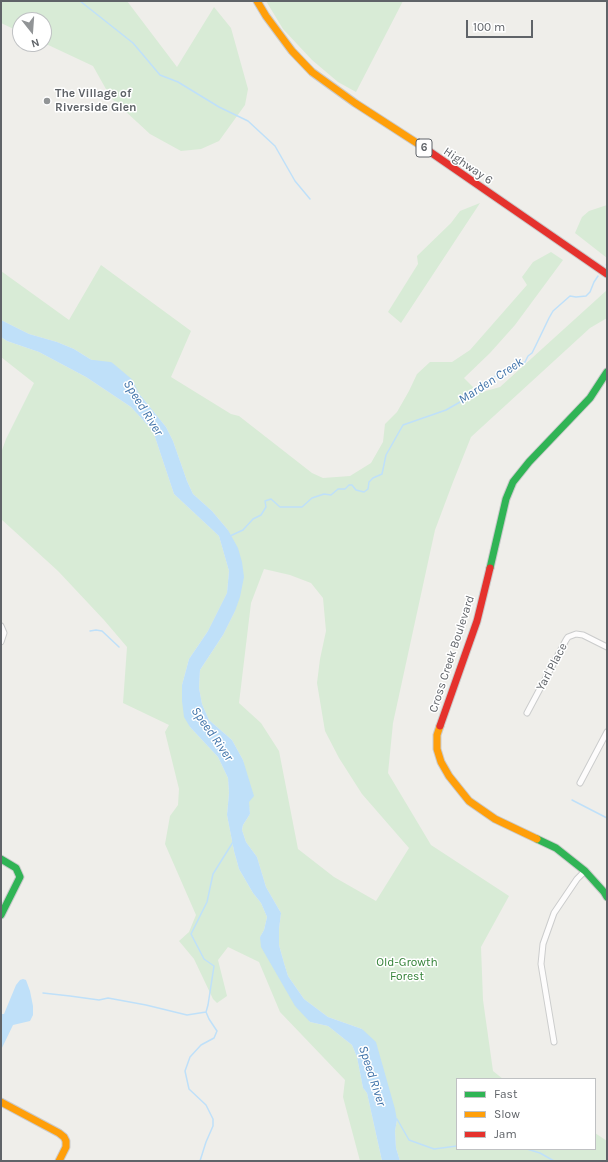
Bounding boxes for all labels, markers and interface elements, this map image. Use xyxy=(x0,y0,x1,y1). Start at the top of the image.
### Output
north arrow xyxy=(12,12,52,52)
scale bar xyxy=(468,12,535,38)
text: 100 m xyxy=(473,20,505,34)
text: N xyxy=(30,36,41,50)
place label: The Village of Riverside Glen xyxy=(55,87,137,115)
marker: The Village of Riverside Glen xyxy=(42,96,52,106)
road number: 6 xyxy=(416,139,432,157)
street label: Highway 6 xyxy=(441,144,495,188)
water label: Marden Creek xyxy=(456,354,526,408)
water label: Speed River xyxy=(120,377,166,439)
street label: Cross Creek Boulevard xyxy=(426,594,478,714)
street label: Yarl Place xyxy=(533,641,571,693)
water label: Speed River xyxy=(188,704,236,764)
park label: Old-Growth Forest xyxy=(376,956,438,984)
water label: Speed River xyxy=(355,1044,389,1108)
legend xyxy=(456,1078,596,1150)
text: Fast xyxy=(494,1087,517,1101)
text: Slow xyxy=(494,1107,520,1121)
text: Jam xyxy=(494,1127,517,1141)

